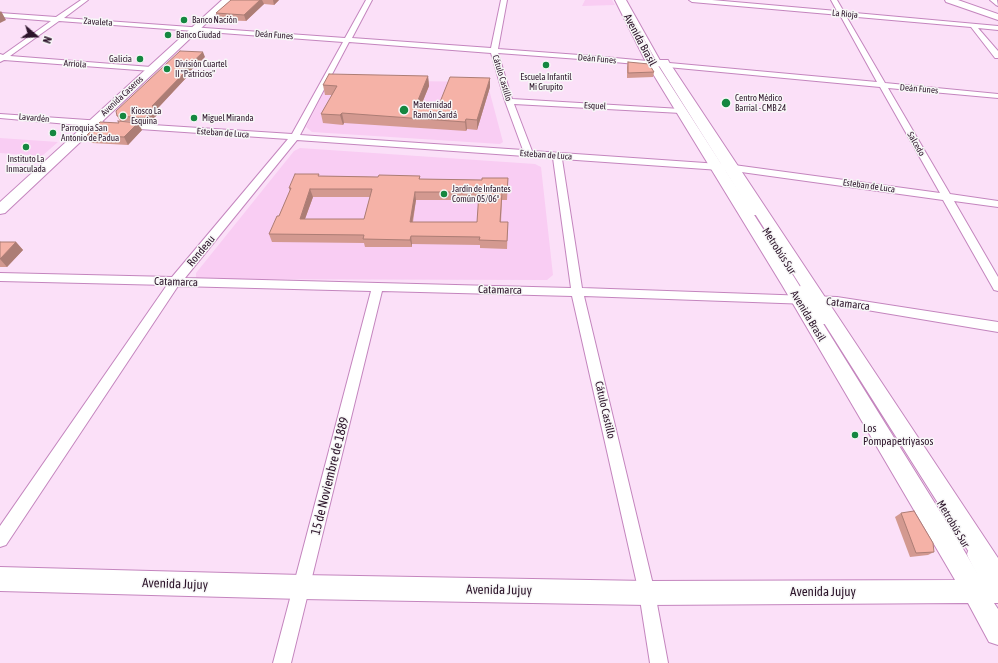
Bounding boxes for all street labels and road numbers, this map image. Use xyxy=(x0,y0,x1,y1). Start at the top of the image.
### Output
street label: La Rioja xyxy=(832,7,858,21)
street label: Avenida Brasil xyxy=(621,12,659,68)
street label: Zavaleta xyxy=(83,16,113,28)
street label: Deán Funes xyxy=(254,28,294,42)
street label: Deán Funes xyxy=(577,52,617,66)
street label: Cátulo Castillo xyxy=(490,54,514,102)
street label: Arriola xyxy=(63,58,87,70)
street label: Avenida Caseros xyxy=(99,74,145,118)
street label: Deán Funes xyxy=(899,82,939,96)
street label: Esquel xyxy=(584,100,606,112)
street label: Lavardén xyxy=(18,111,50,125)
street label: Esteban de Luca xyxy=(196,126,250,140)
street label: Salcedo xyxy=(905,130,927,158)
street label: Esteban de Luca xyxy=(519,148,573,162)
street label: Esteban de Luca xyxy=(842,177,896,195)
street label: Metrobús Sur xyxy=(759,225,799,277)
street label: Rondeau xyxy=(184,233,218,269)
street label: Catamarca xyxy=(154,275,198,289)
street label: Catamarca xyxy=(478,283,522,297)
street label: Avenida Brasil xyxy=(788,288,828,344)
street label: Catamarca xyxy=(825,295,871,313)
street label: Cátulo Castillo xyxy=(592,380,618,440)
street label: 15 de Noviembre de 1889 xyxy=(308,415,352,537)
street label: Metrobús Sur xyxy=(934,498,972,550)
street label: Avenida Jujuy xyxy=(142,575,208,593)
street label: Avenida Jujuy xyxy=(466,582,532,598)
street label: Avenida Jujuy xyxy=(790,584,856,600)

